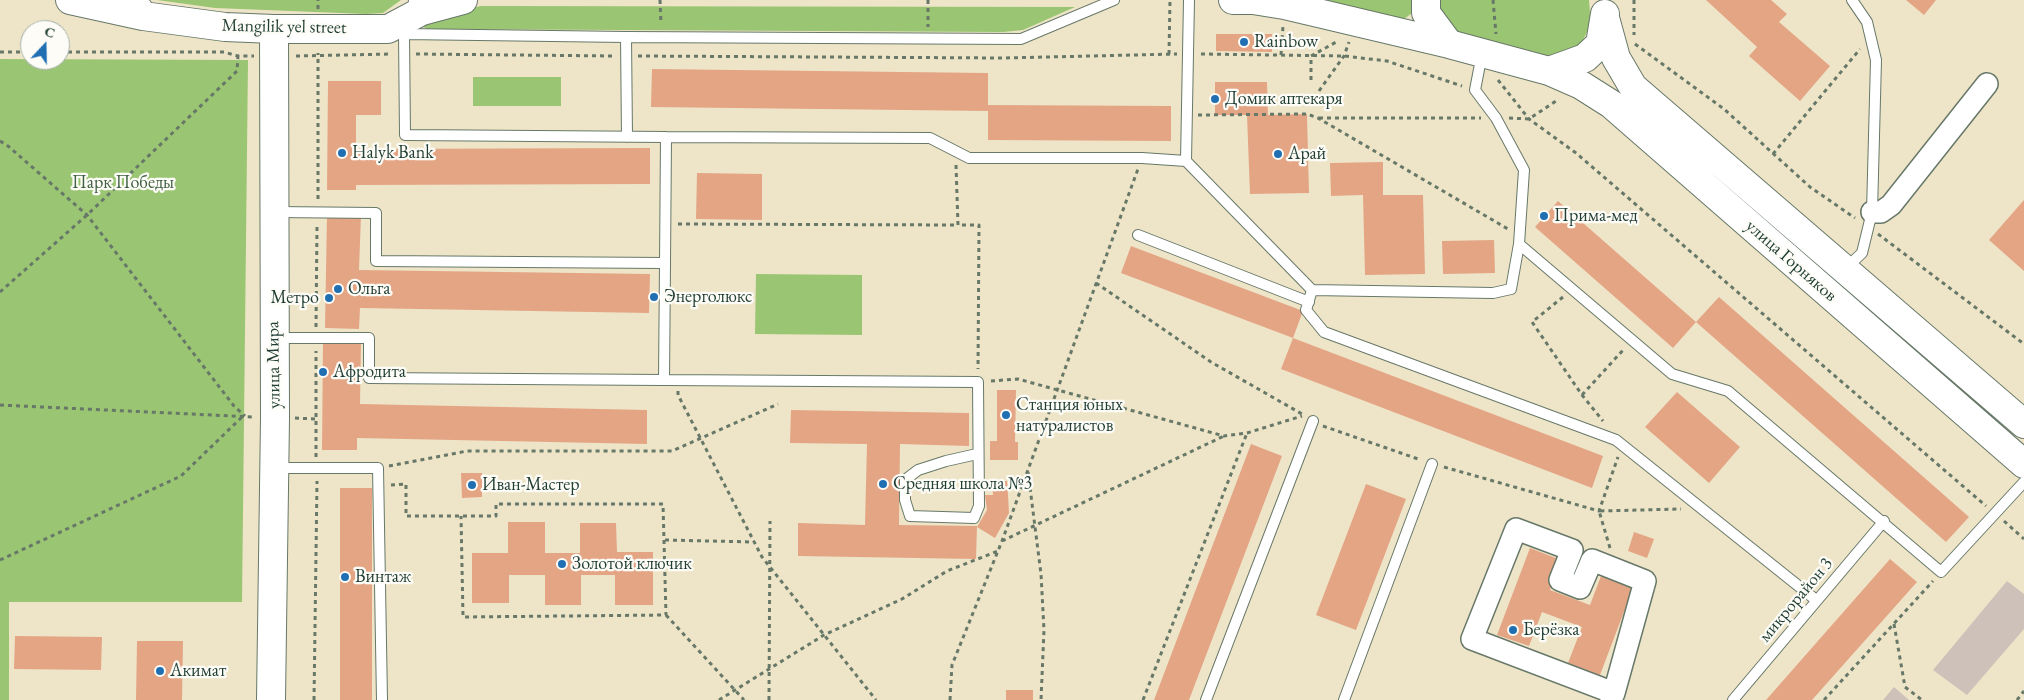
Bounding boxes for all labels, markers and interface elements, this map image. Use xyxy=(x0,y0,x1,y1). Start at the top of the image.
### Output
street label: Mangilik yel street xyxy=(221,15,347,39)
north arrow xyxy=(20,20,70,70)
text: С xyxy=(42,22,58,42)
place label: Rainbow xyxy=(1254,31,1318,53)
marker: Rainbow xyxy=(1238,36,1250,48)
place label: Домик аптекаря xyxy=(1225,88,1343,110)
marker: Домик аптекаря xyxy=(1209,93,1221,105)
place label: Halyk Bank xyxy=(352,142,434,164)
place label: Арай xyxy=(1288,143,1326,165)
marker: Halyk Bank xyxy=(336,147,348,159)
marker: Арай xyxy=(1272,148,1284,160)
park label: Парк Победы xyxy=(72,172,174,194)
place label: Прима-мед xyxy=(1554,205,1638,227)
marker: Прима-мед xyxy=(1538,210,1550,222)
street label: улица Горняков xyxy=(1741,216,1841,306)
place label: Ольга xyxy=(348,278,390,300)
marker: Ольга xyxy=(332,283,344,295)
place label: Энерголюкс xyxy=(664,286,752,308)
place label: Метро xyxy=(270,287,319,309)
marker: Энерголюкс xyxy=(648,291,660,303)
marker: Метро xyxy=(323,292,335,304)
street label: улица Мира xyxy=(262,321,286,409)
place label: Афродита xyxy=(333,361,406,383)
marker: Афродита xyxy=(317,366,329,378)
place label: Станция юных натуралистов xyxy=(1016,394,1123,436)
marker: Станция юных натуралистов xyxy=(1000,409,1012,421)
place label: Средняя школа №3 xyxy=(893,473,1032,495)
place label: Иван-Мастер xyxy=(482,474,580,496)
marker: Средняя школа №3 xyxy=(877,478,889,490)
marker: Иван-Мастер xyxy=(466,479,478,491)
place label: Золотой ключик xyxy=(572,553,692,575)
street label: микрорайон 3 xyxy=(1754,553,1838,647)
marker: Золотой ключик xyxy=(556,558,568,570)
place label: Винтаж xyxy=(355,566,411,588)
marker: Винтаж xyxy=(339,571,351,583)
place label: Берёзка xyxy=(1523,619,1579,641)
marker: Берёзка xyxy=(1507,624,1519,636)
place label: Акимат xyxy=(170,660,226,682)
marker: Акимат xyxy=(154,665,166,677)

